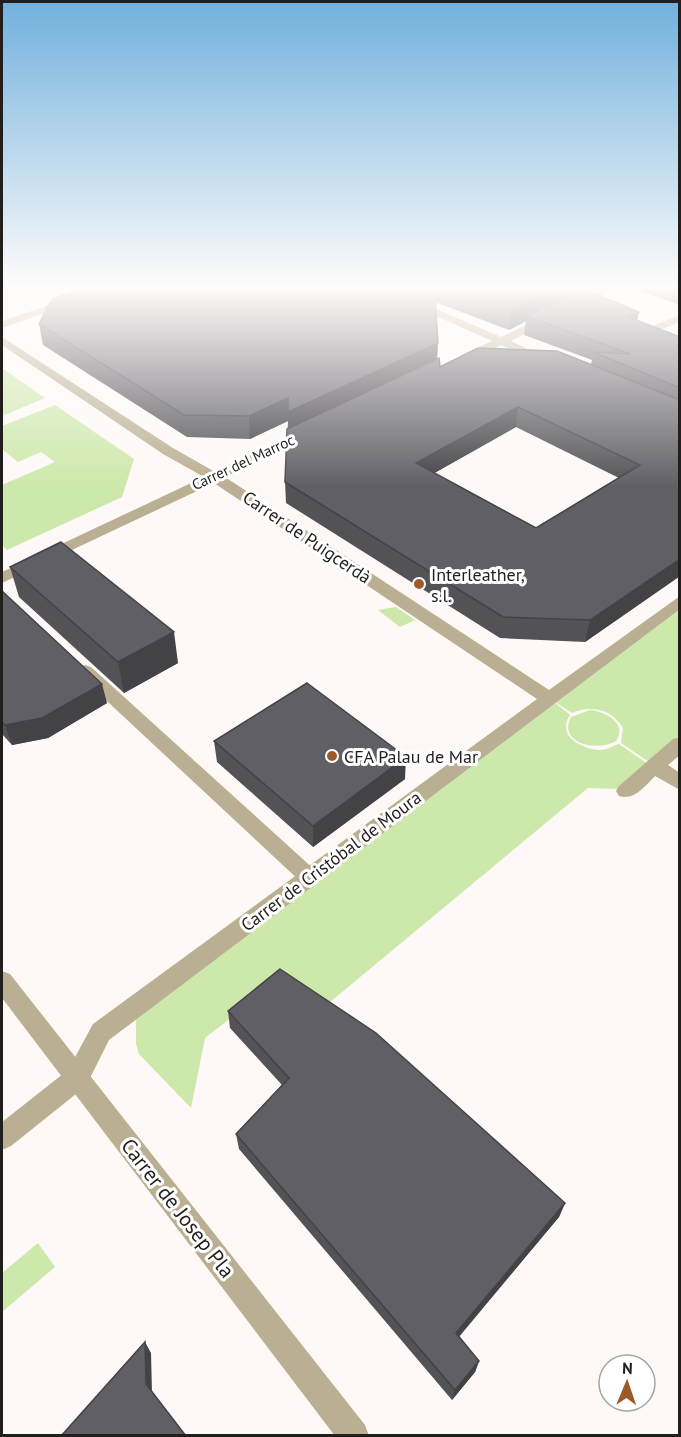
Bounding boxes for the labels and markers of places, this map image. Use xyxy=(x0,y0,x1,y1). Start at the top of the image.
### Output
place label: Interleather, s.l. xyxy=(431,563,525,607)
marker: Interleather, s.l. xyxy=(412,577,426,591)
place label: CFA Palau de Mar xyxy=(344,745,478,768)
marker: CFA Palau de Mar xyxy=(325,749,339,763)

